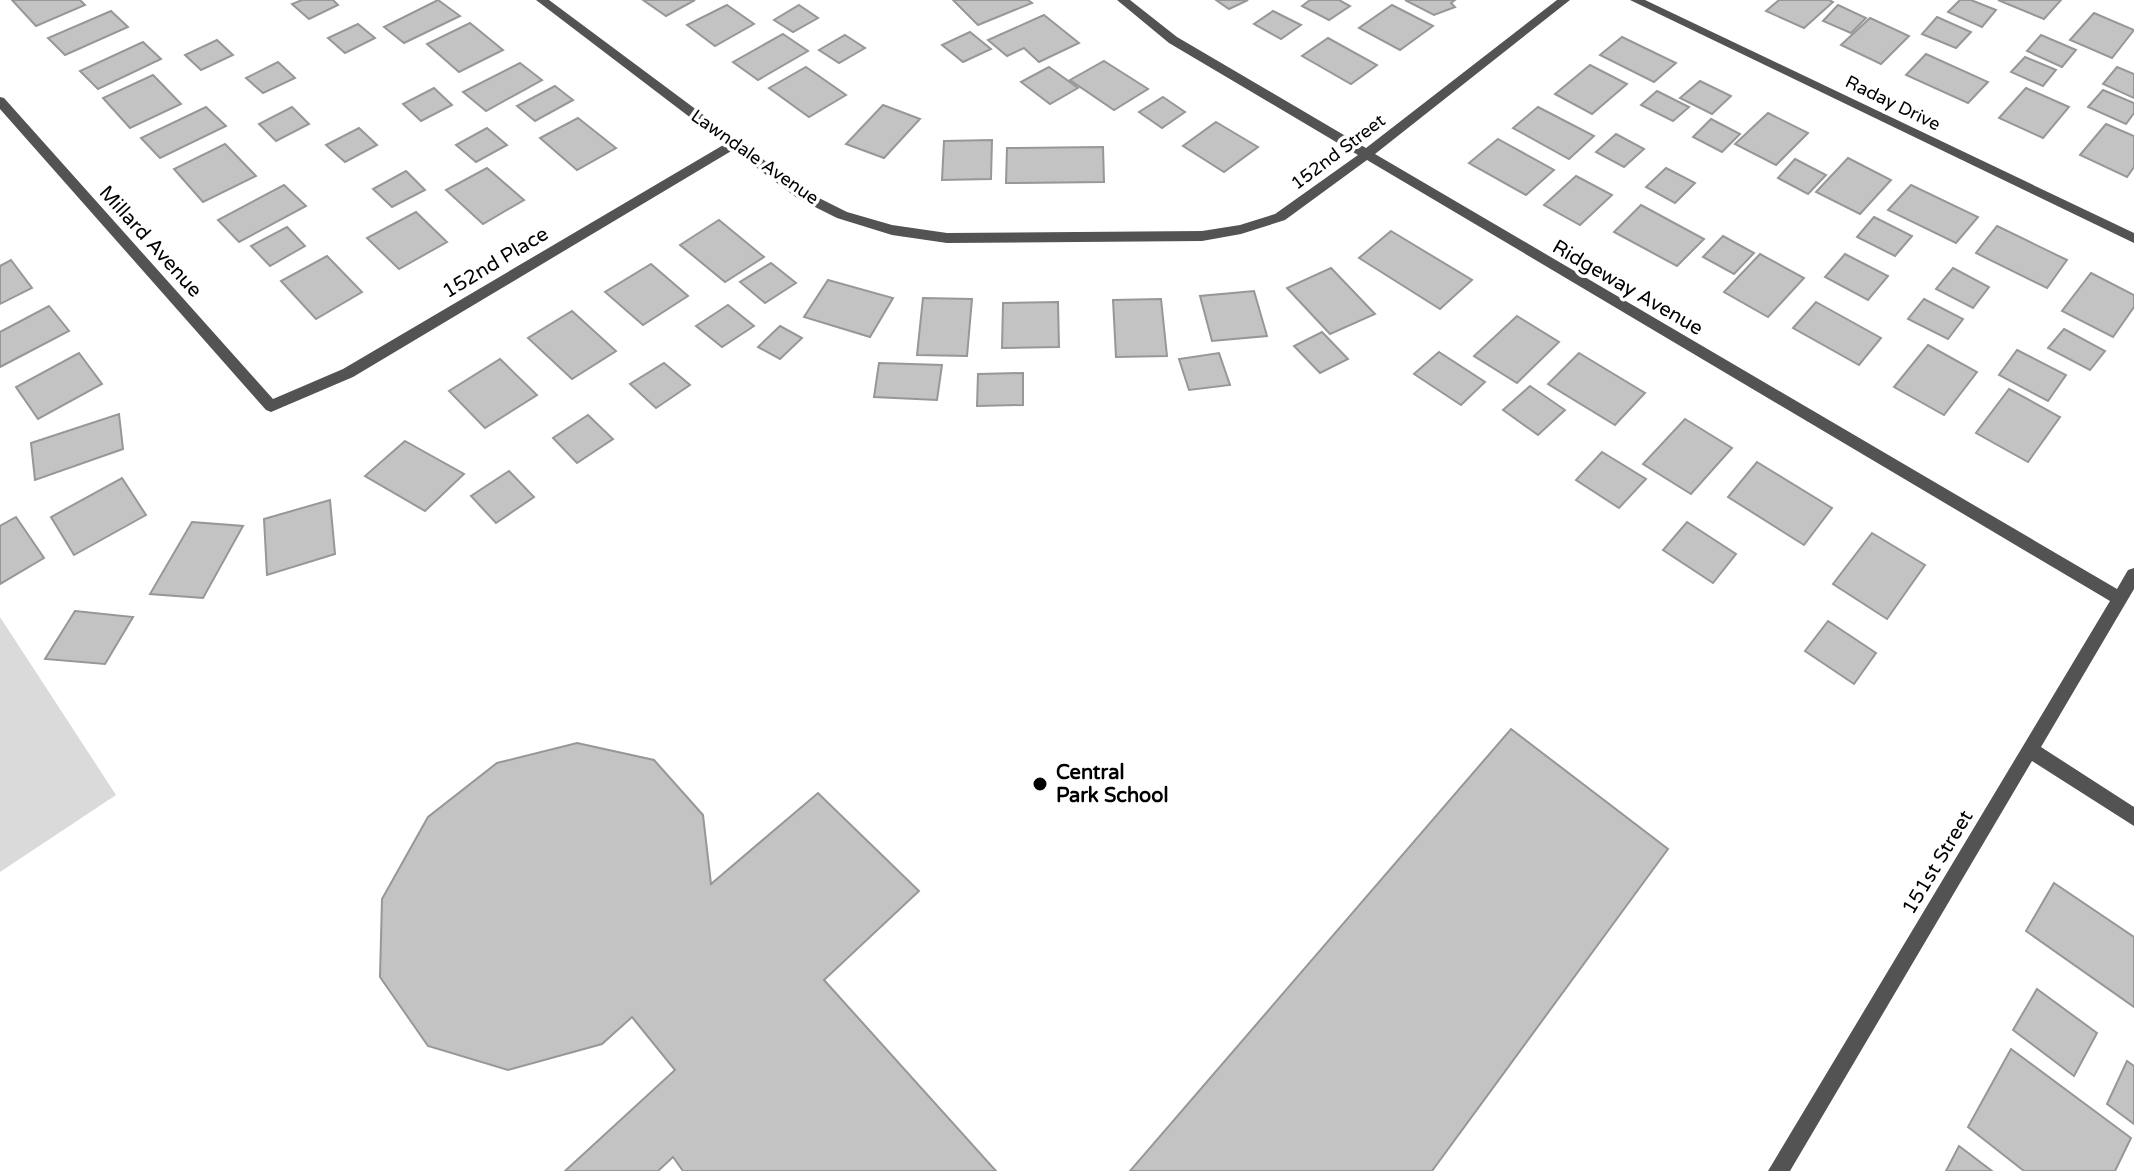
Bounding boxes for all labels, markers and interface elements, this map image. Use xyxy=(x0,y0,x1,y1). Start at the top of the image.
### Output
street label: Raday Drive xyxy=(1842,71,1944,135)
street label: Lawndale Avenue xyxy=(687,105,823,209)
street label: 152nd Street xyxy=(1287,109,1390,195)
street label: Millard Avenue xyxy=(94,181,207,302)
street label: 152nd Place xyxy=(438,222,553,304)
street label: Ridgeway Avenue xyxy=(1548,235,1707,341)
place label: Central Park School xyxy=(1056,761,1168,808)
marker: Central Park School xyxy=(1031,775,1049,793)
street label: 151st Street xyxy=(1897,806,1979,919)

